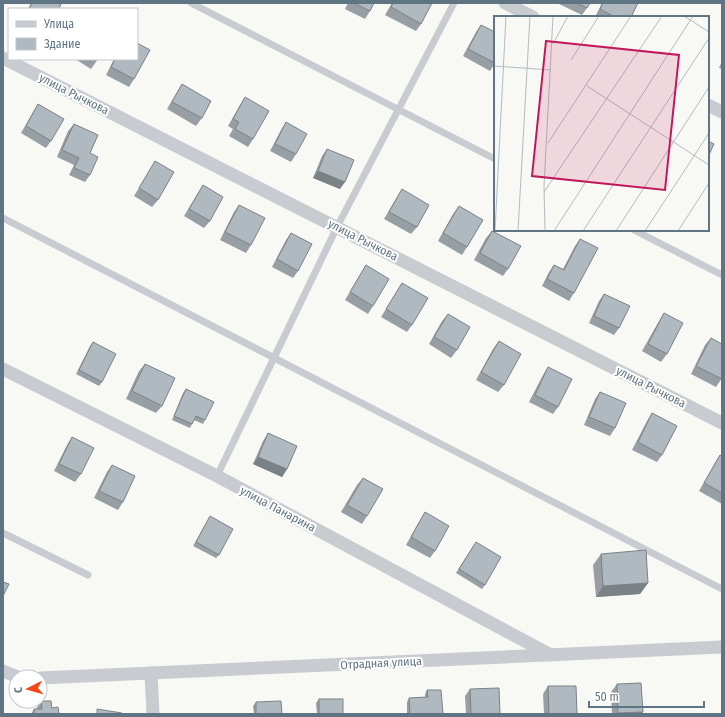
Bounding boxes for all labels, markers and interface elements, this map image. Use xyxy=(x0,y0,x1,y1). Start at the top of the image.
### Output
legend xyxy=(8,8,138,60)
inset map xyxy=(494,16,709,231)
text: Улица xyxy=(43,17,74,31)
text: Здание xyxy=(44,37,80,51)
street label: улица Рычкова xyxy=(37,70,111,118)
street label: улица Рычкова xyxy=(326,216,400,264)
street label: улица Рычкова xyxy=(614,363,688,411)
street label: улица Панарина xyxy=(238,483,318,535)
street label: Отрадная улица xyxy=(340,654,422,672)
north arrow xyxy=(8,669,48,709)
scale bar xyxy=(589,683,704,709)
text: С xyxy=(12,686,25,694)
text: 50 m xyxy=(595,690,619,704)

